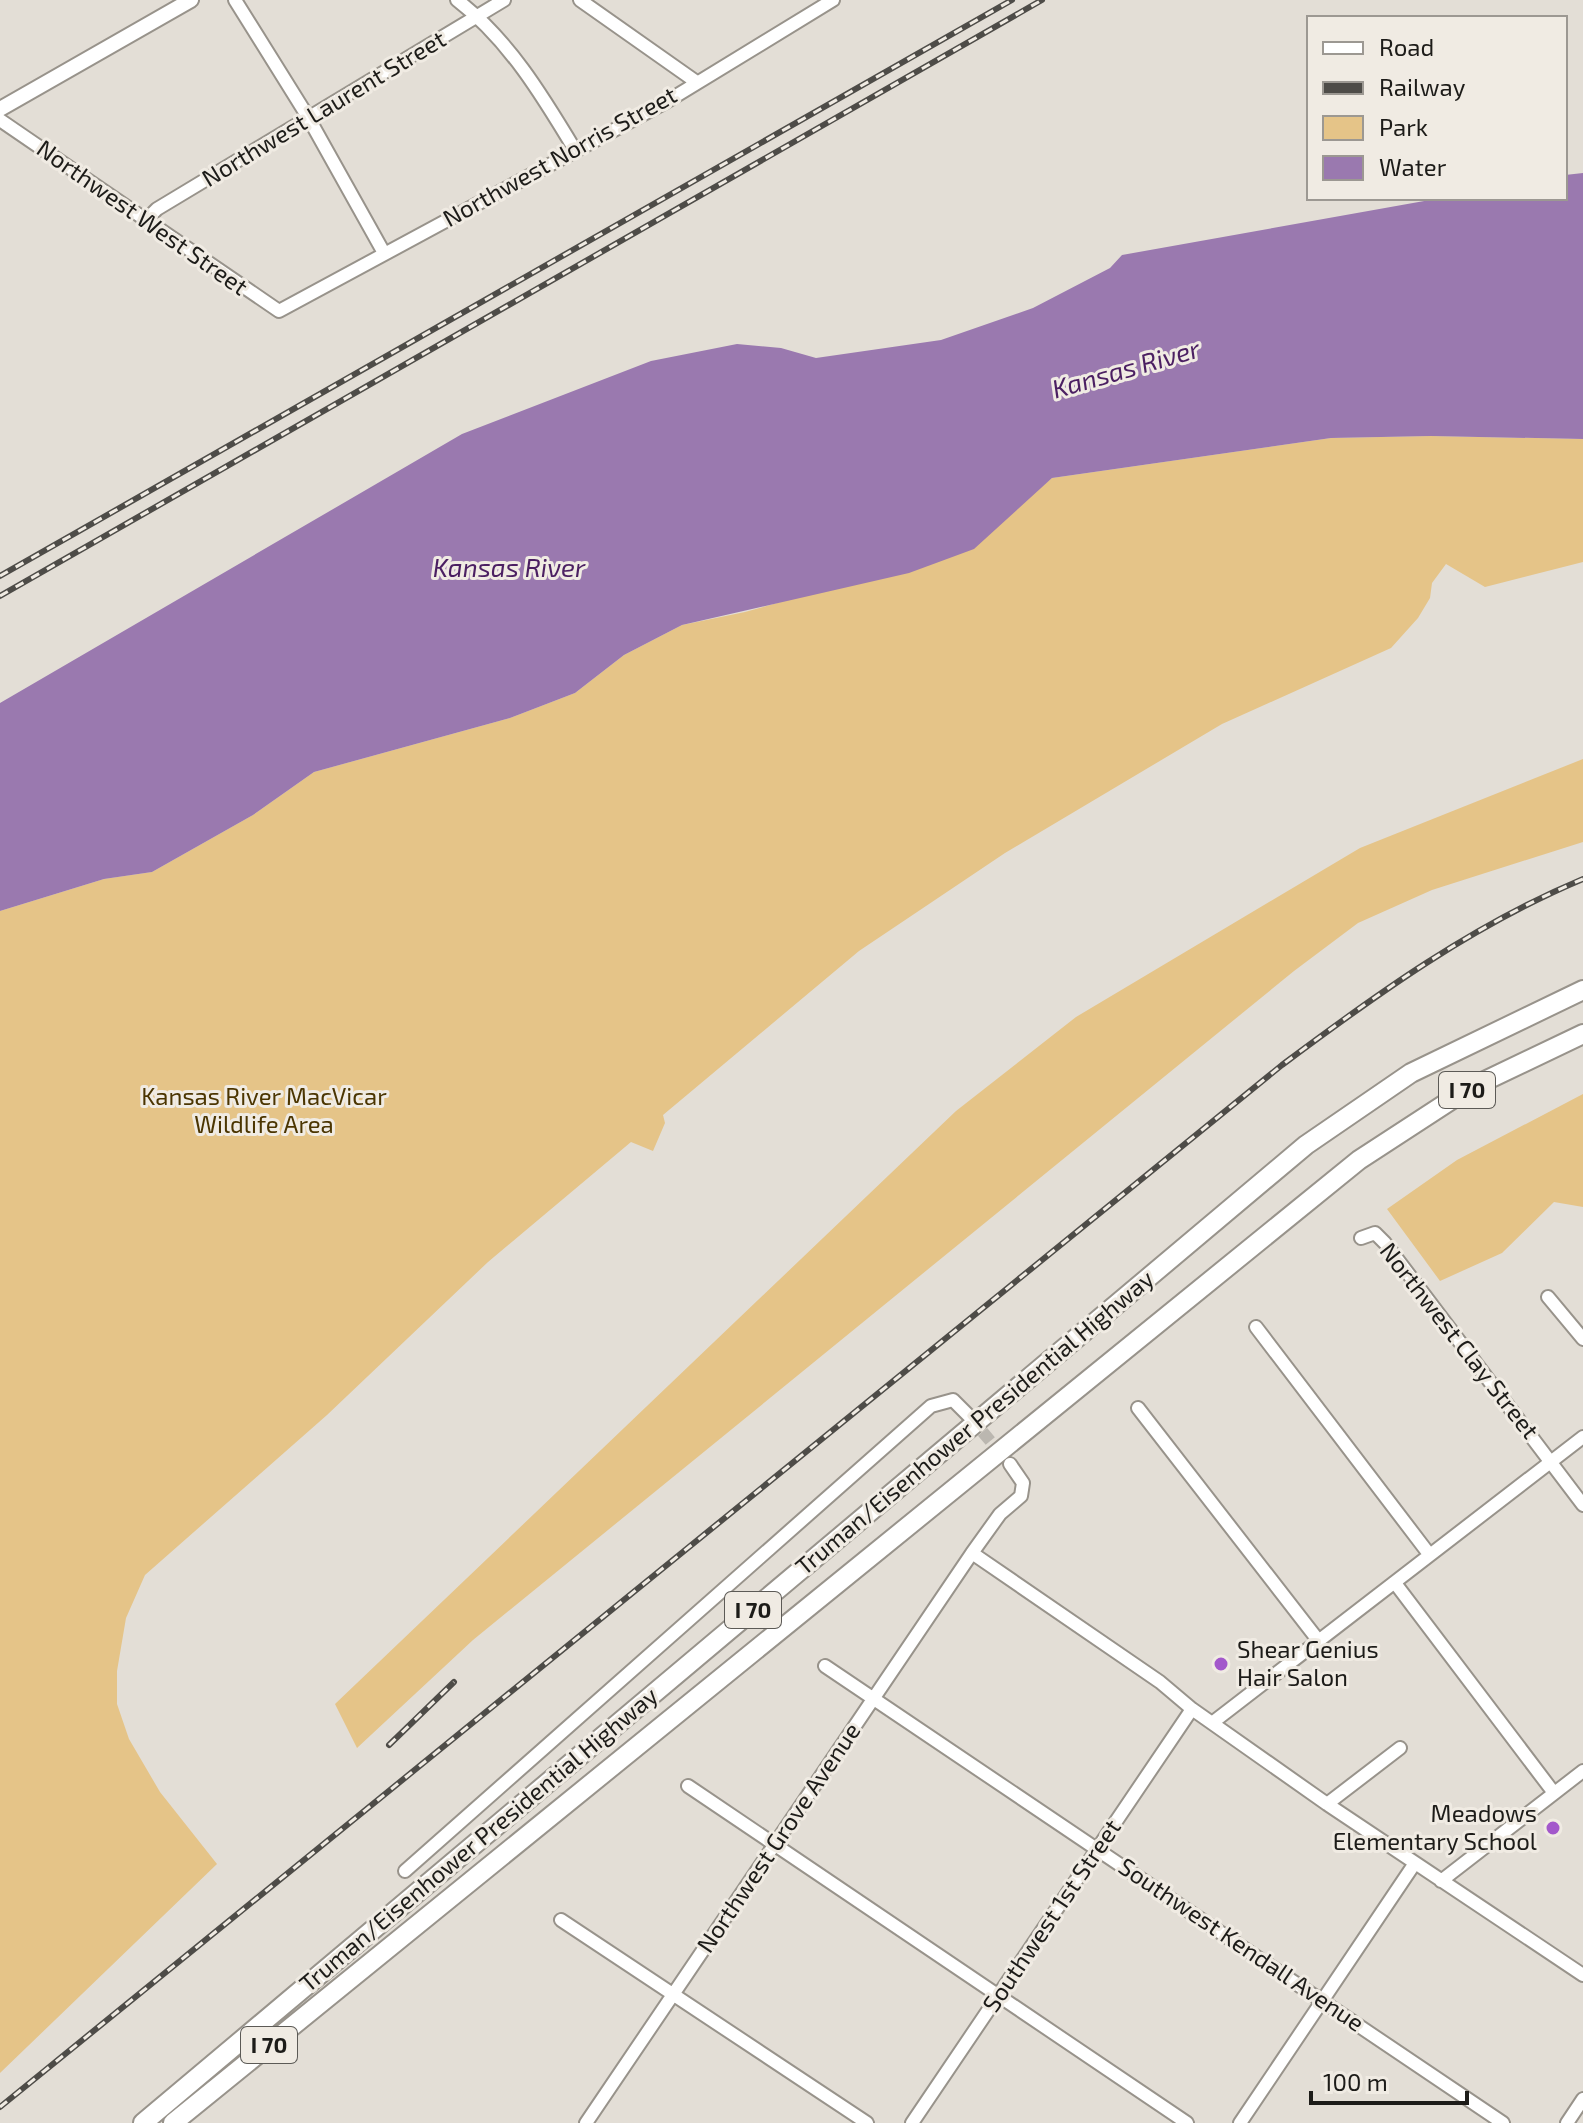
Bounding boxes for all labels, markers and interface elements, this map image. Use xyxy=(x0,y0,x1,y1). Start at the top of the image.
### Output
legend xyxy=(1307,16,1567,200)
street label: Northwest Laurent Street xyxy=(196,23,450,192)
text: Road xyxy=(1379,32,1434,61)
text: Railway xyxy=(1379,72,1466,101)
street label: Northwest Norris Street xyxy=(437,79,681,232)
text: Park xyxy=(1379,112,1428,141)
street label: Northwest West Street xyxy=(32,133,254,301)
text: Water xyxy=(1379,152,1447,181)
water label: Kansas River xyxy=(1048,331,1204,403)
water label: Kansas River xyxy=(433,551,586,582)
road number: I 70 xyxy=(1439,1072,1495,1108)
park label: Kansas River MacVicar Wildlife Area xyxy=(141,1081,387,1138)
street label: Northwest Clay Street xyxy=(1375,1236,1546,1444)
street label: Truman/Eisenhower Presidential Highway xyxy=(789,1263,1159,1580)
road number: I 70 xyxy=(725,1592,781,1628)
place label: Shear Genius Hair Salon xyxy=(1237,1634,1379,1691)
marker: Shear Genius Hair Salon xyxy=(1212,1655,1230,1673)
street label: Truman/Eisenhower Presidential Highway xyxy=(293,1680,663,1997)
street label: Northwest Grove Avenue xyxy=(690,1717,866,1958)
place label: Meadows Elementary School xyxy=(1333,1798,1537,1855)
street label: Southwest 1st Street xyxy=(976,1813,1126,2017)
marker: Meadows Elementary School xyxy=(1544,1819,1562,1837)
street label: Southwest Kendall Avenue xyxy=(1114,1851,1370,2037)
road number: I 70 xyxy=(241,2027,297,2063)
scale bar xyxy=(1311,2055,1467,2105)
text: 100 m xyxy=(1323,2067,1388,2096)

